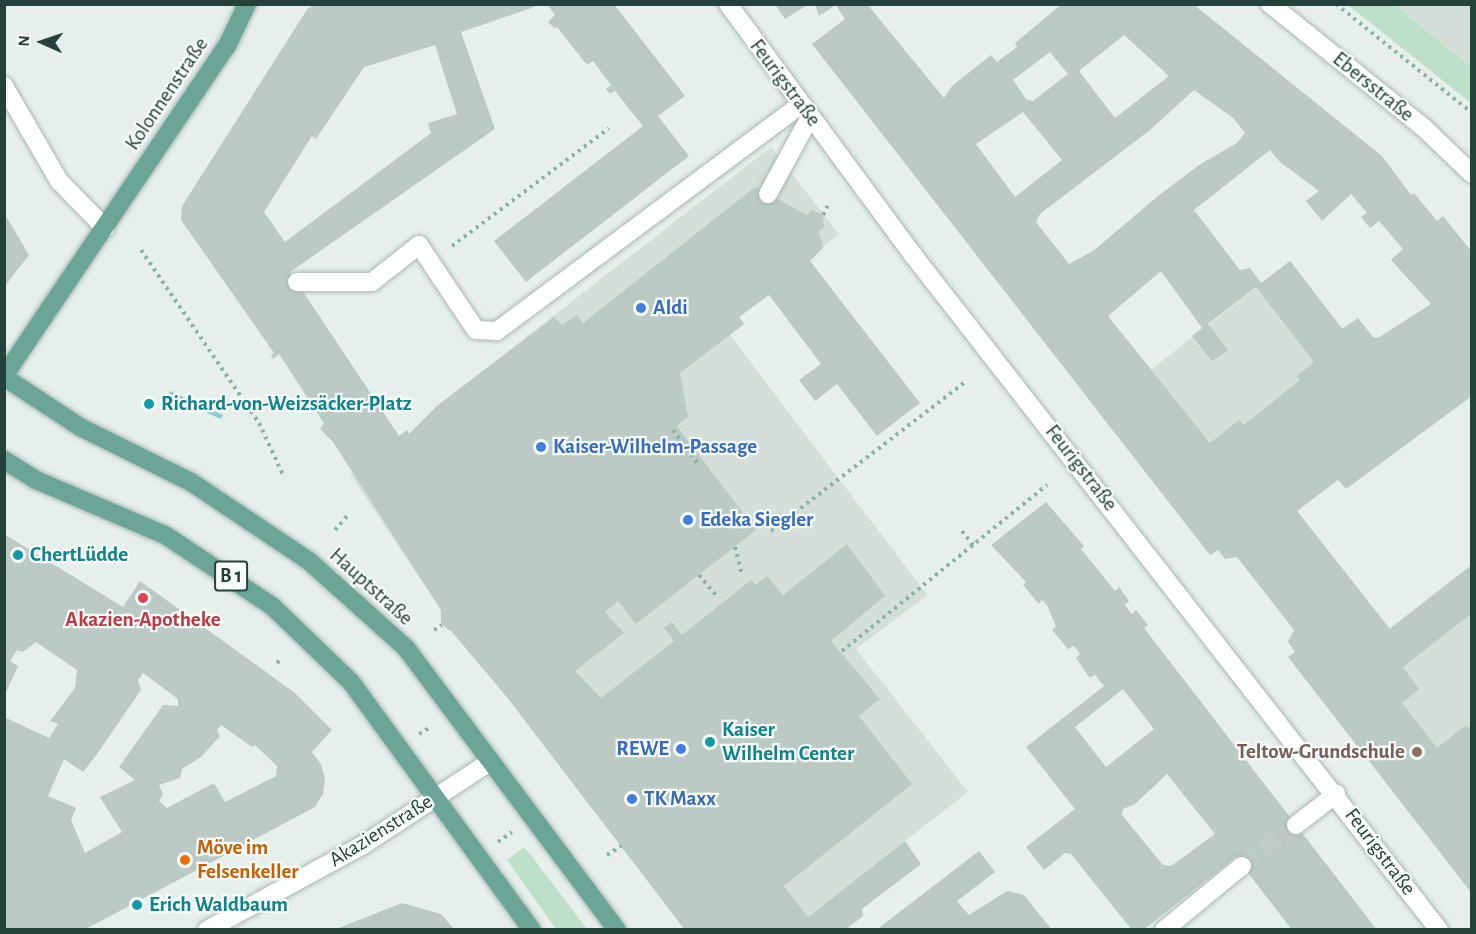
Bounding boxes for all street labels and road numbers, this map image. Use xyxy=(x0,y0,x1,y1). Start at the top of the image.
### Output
street label: Kolonnenstraße xyxy=(120,33,214,155)
street label: Feurigstraße xyxy=(744,34,826,132)
street label: Ebersstraße xyxy=(1327,47,1419,127)
street label: Feurigstraße xyxy=(1039,420,1123,516)
street label: Hauptstraße xyxy=(324,543,418,631)
road number: B 1 xyxy=(213,559,249,593)
street label: Akazienstraße xyxy=(325,789,437,873)
street label: Feurigstraße xyxy=(1339,803,1421,901)

